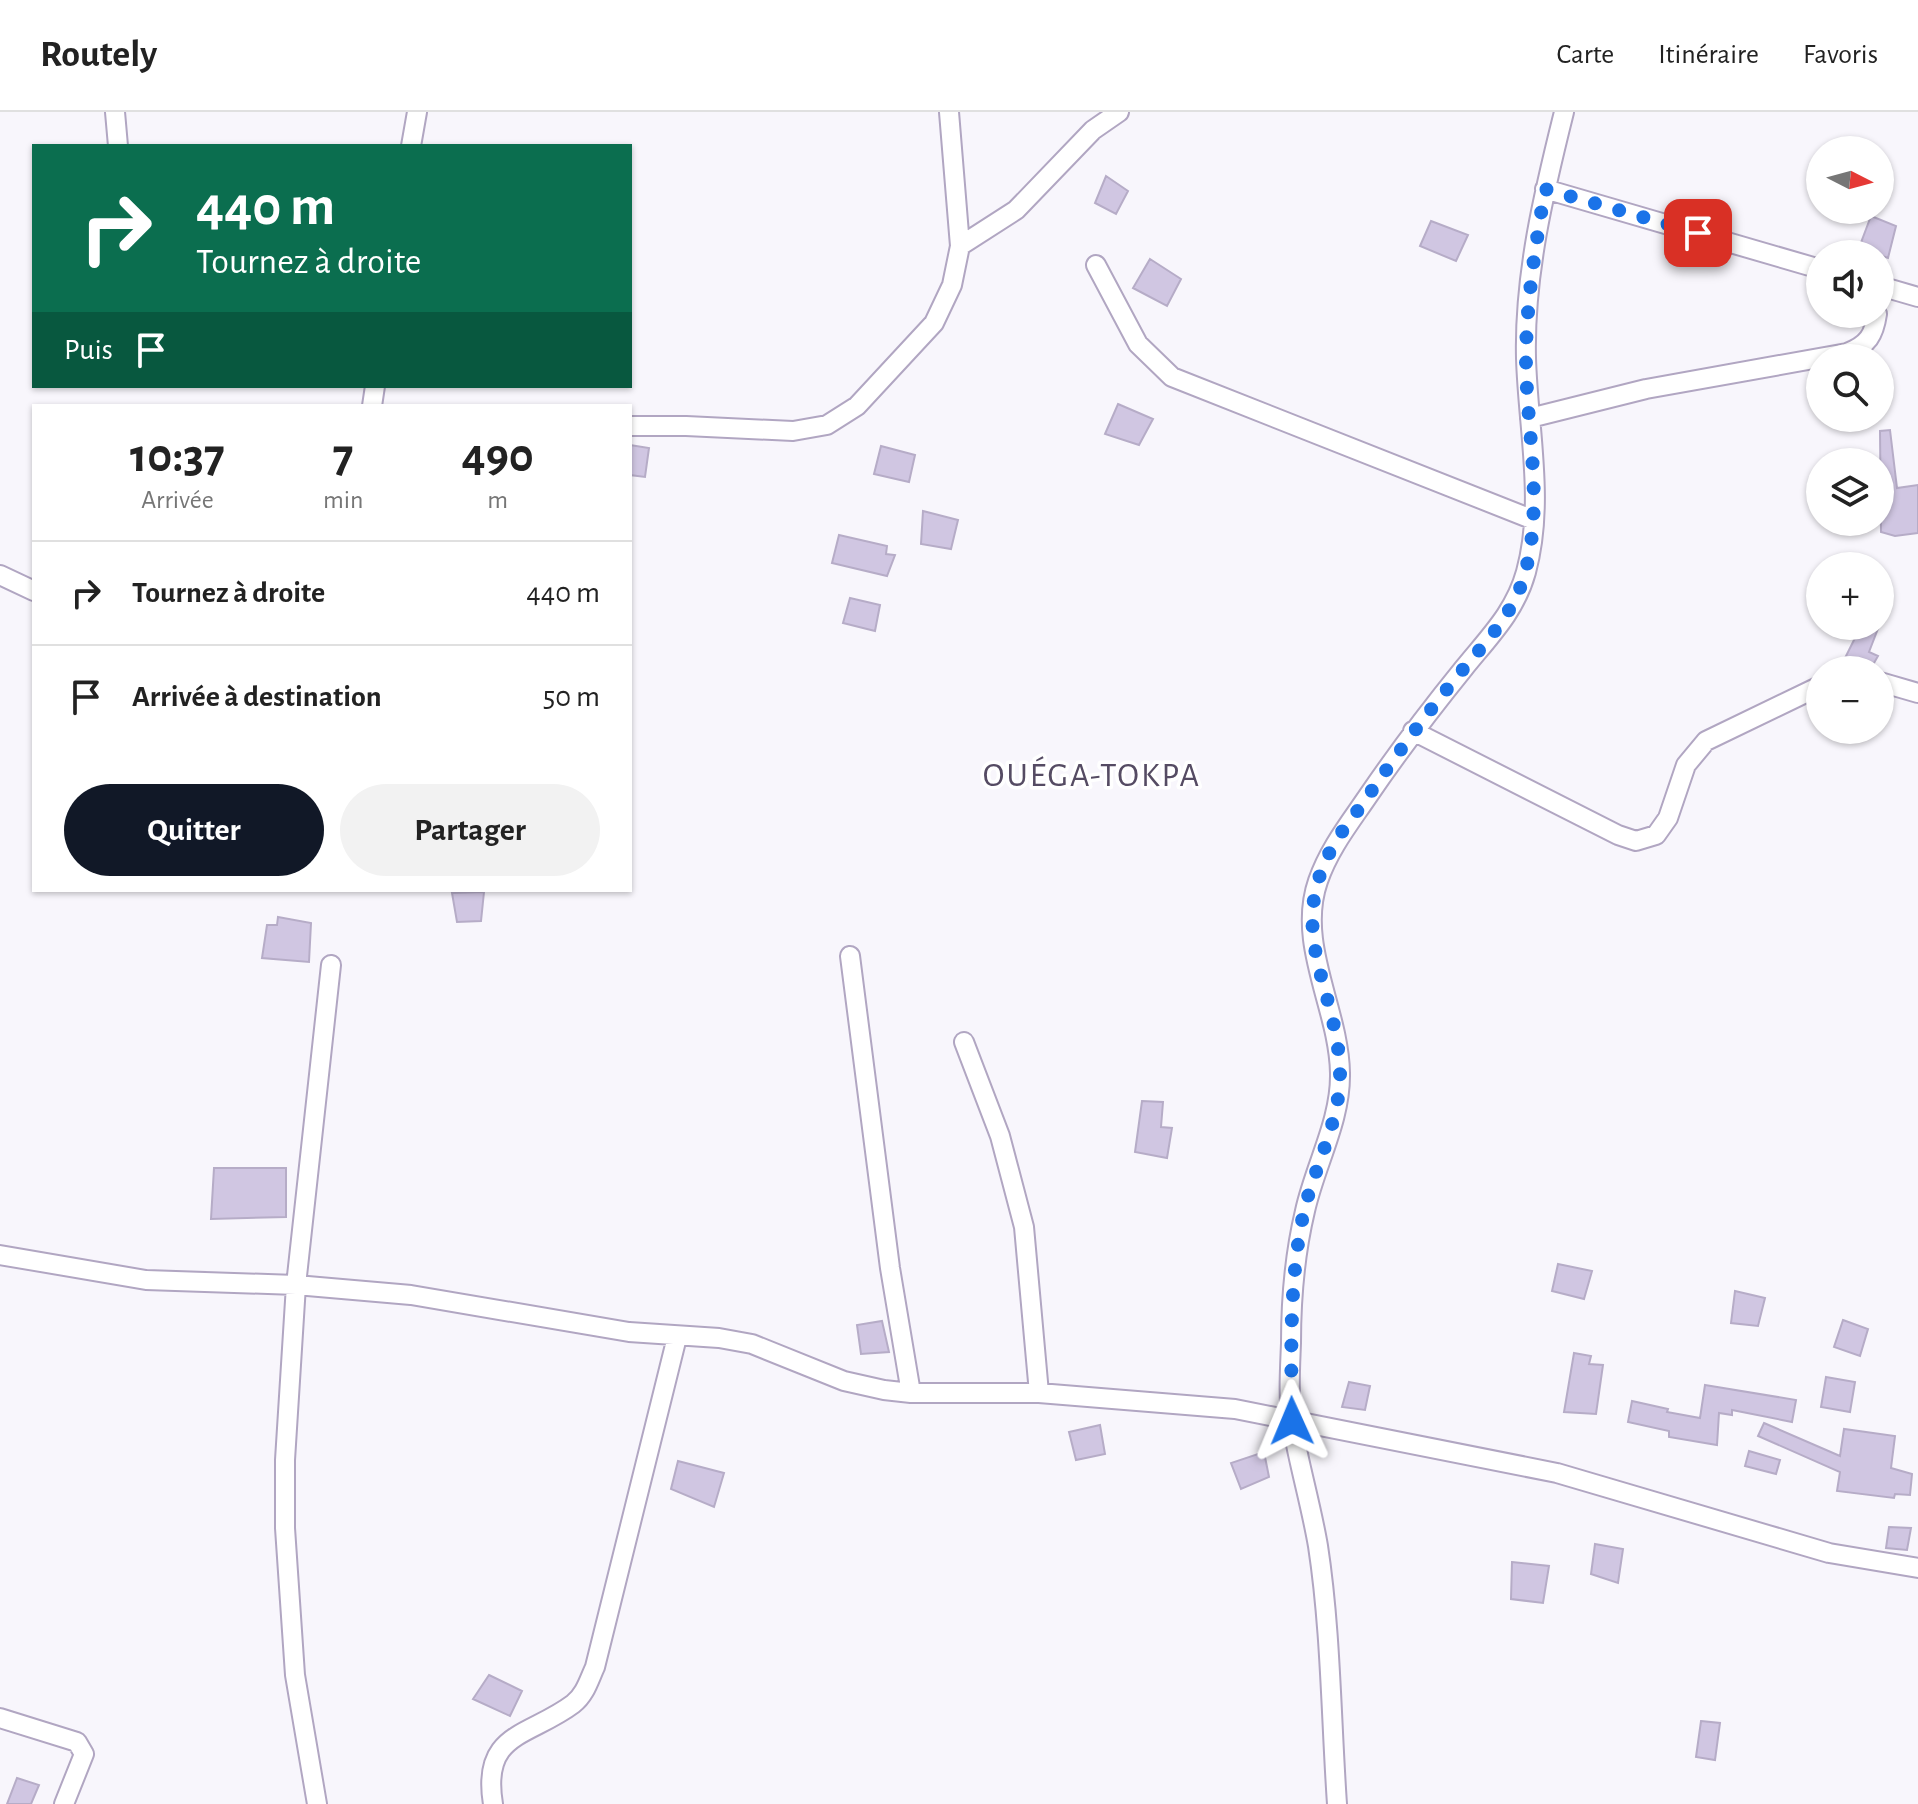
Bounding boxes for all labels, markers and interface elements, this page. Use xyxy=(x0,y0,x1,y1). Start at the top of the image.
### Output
text: Routely xyxy=(40,36,157,74)
text: Carte xyxy=(1557,41,1614,69)
text: Itinéraire xyxy=(1658,41,1759,69)
text: Favoris xyxy=(1803,41,1878,69)
north arrow xyxy=(1806,136,1894,224)
map controls xyxy=(1806,136,1894,744)
icon: right xyxy=(64,176,168,280)
text: 440 m xyxy=(196,179,335,235)
pin xyxy=(1664,199,1732,267)
icon: arrive xyxy=(1676,211,1720,255)
button: sound xyxy=(1806,240,1894,328)
text: Tournez à droite xyxy=(196,244,421,280)
icon: arrive xyxy=(129,328,173,372)
text: Puis xyxy=(64,335,113,365)
button: search xyxy=(1806,344,1894,432)
text: 10:37 xyxy=(130,433,225,481)
text: 7 xyxy=(333,433,354,481)
text: 490 xyxy=(462,433,534,481)
button: layers xyxy=(1806,448,1894,536)
text: Arrivée xyxy=(141,487,214,513)
text: min xyxy=(323,487,363,513)
text: m xyxy=(487,487,508,513)
button: + xyxy=(1806,552,1894,640)
icon: right xyxy=(64,571,108,615)
text: Tournez à droite xyxy=(132,578,325,608)
text: 440 m xyxy=(526,578,600,608)
button: − xyxy=(1806,656,1894,744)
icon: arrive xyxy=(64,675,108,719)
text: Arrivée à destination xyxy=(132,682,382,712)
text: 50 m xyxy=(543,682,600,712)
district label: OUÉGA-TOKPA xyxy=(983,756,1201,793)
button: Quitter xyxy=(64,784,324,876)
button: Partager xyxy=(340,784,600,876)
position arrow xyxy=(1250,1379,1334,1463)

